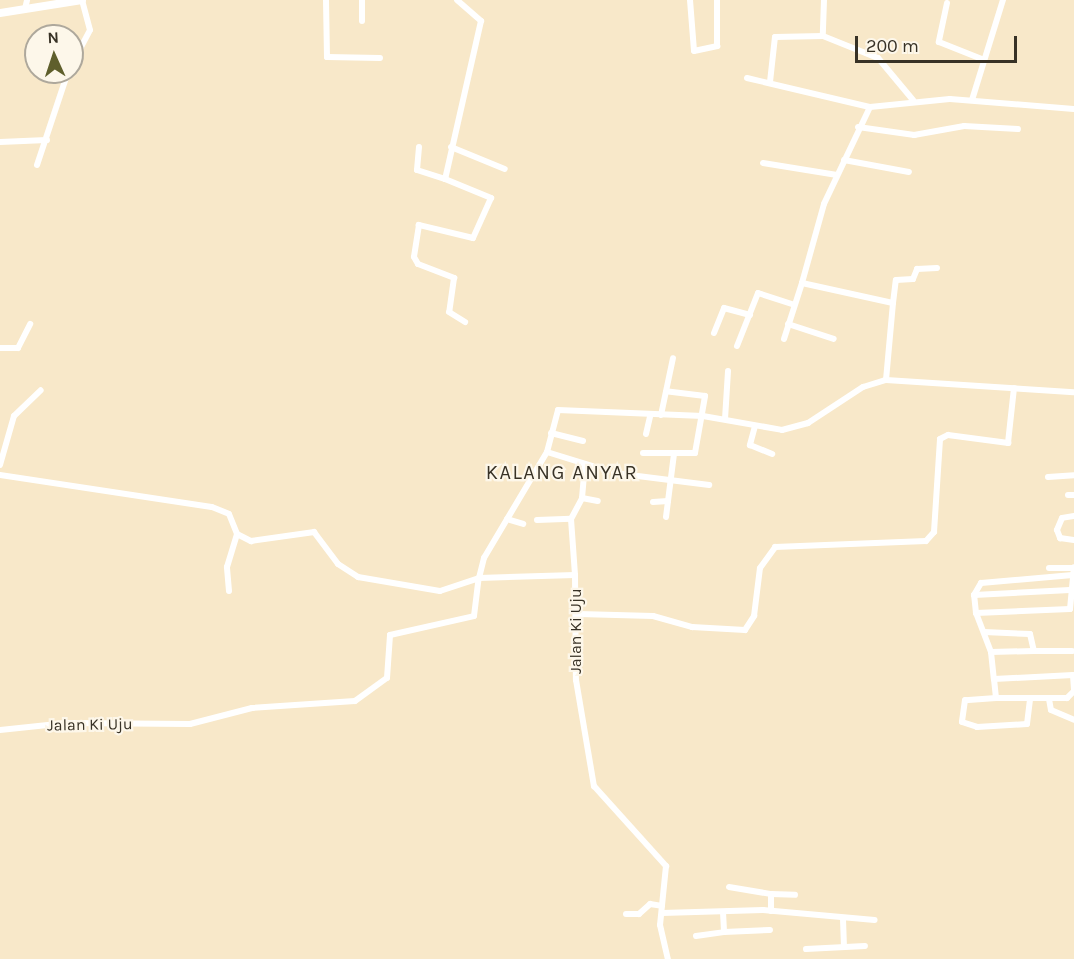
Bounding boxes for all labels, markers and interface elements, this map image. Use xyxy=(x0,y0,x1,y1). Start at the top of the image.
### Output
north arrow xyxy=(24,24,84,84)
scale bar xyxy=(858,24,1020,62)
text: N xyxy=(47,28,59,47)
text: 200 m xyxy=(866,35,919,57)
district label: KALANG ANYAR xyxy=(486,460,638,484)
street label: Jalan Ki Uju xyxy=(566,588,586,674)
street label: Jalan Ki Uju xyxy=(47,715,133,735)

